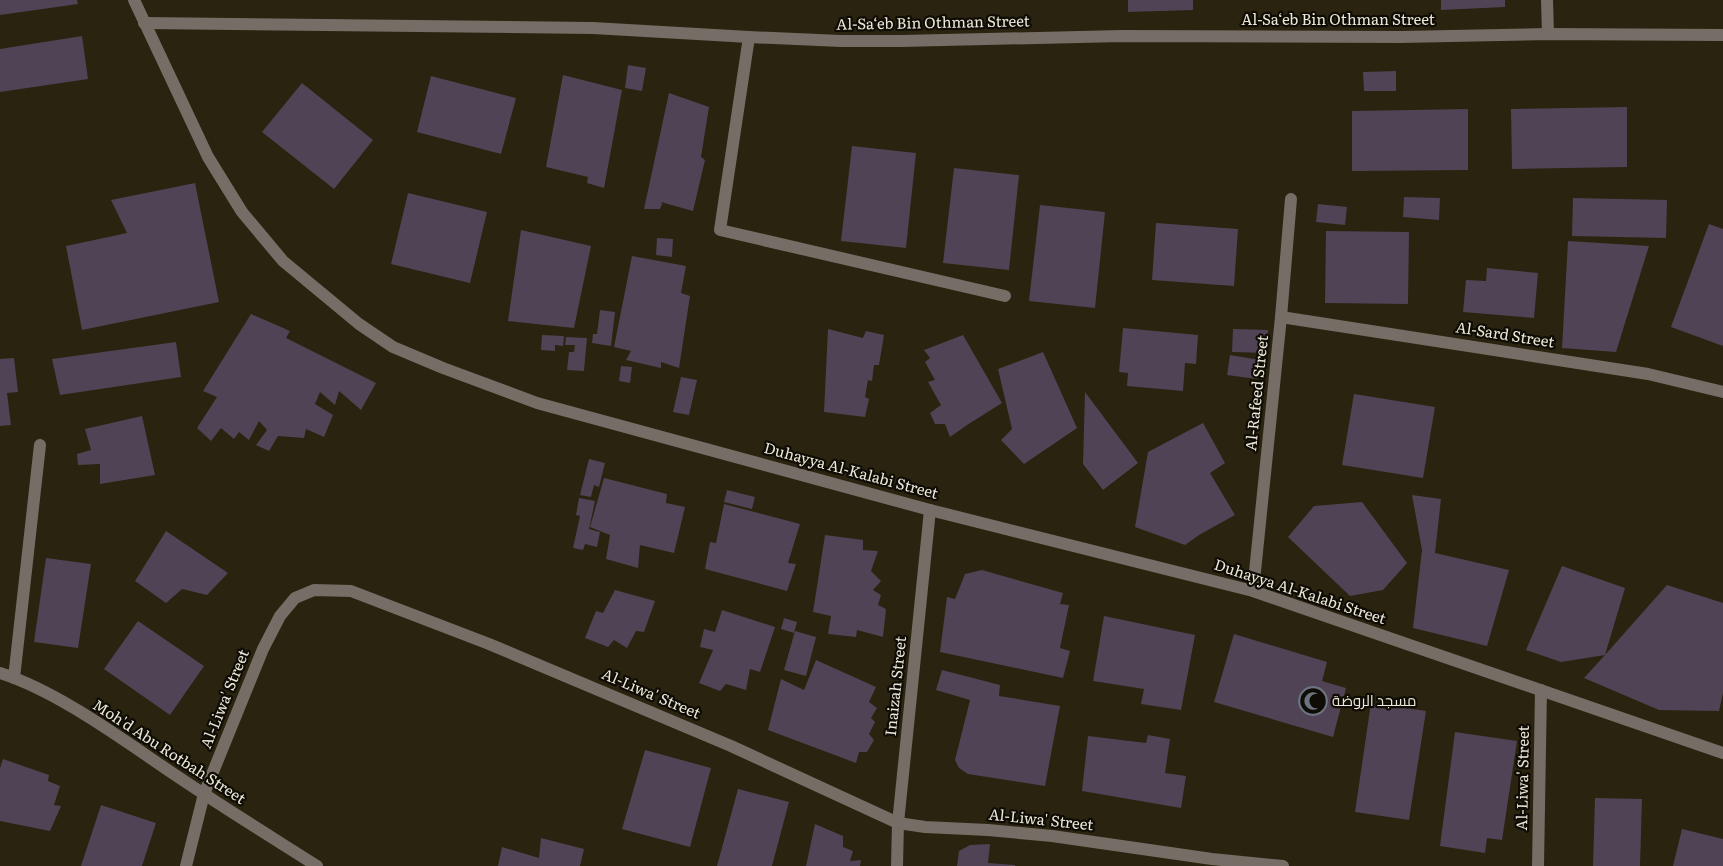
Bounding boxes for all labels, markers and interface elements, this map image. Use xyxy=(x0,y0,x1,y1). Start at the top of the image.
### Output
street label: Al-Sa‘eb Bin Othman Street xyxy=(1241,7,1435,30)
street label: Al-Sa‘eb Bin Othman Street xyxy=(836,8,1030,35)
street label: Al-Sard Street xyxy=(1454,314,1556,353)
street label: Al-Rafeed Street xyxy=(1238,334,1273,452)
street label: Duhayya Al-Kalabi Street xyxy=(762,435,941,504)
street label: Duhayya Al-Kalabi Street xyxy=(1212,552,1389,629)
street label: Inaizah Street xyxy=(878,635,911,737)
street label: Al-Liwa' Street xyxy=(193,645,254,752)
street label: Al-Liwa' Street xyxy=(599,661,705,724)
mosque icon: مسجد الروضة xyxy=(1298,686,1328,716)
place label: مسجد الروضة xyxy=(1332,688,1416,711)
street label: Moh'd Abu Rotbah Street xyxy=(89,693,251,809)
street label: Al-Liwa' Street xyxy=(1509,725,1534,831)
street label: Al-Liwa' Street xyxy=(988,802,1095,835)

